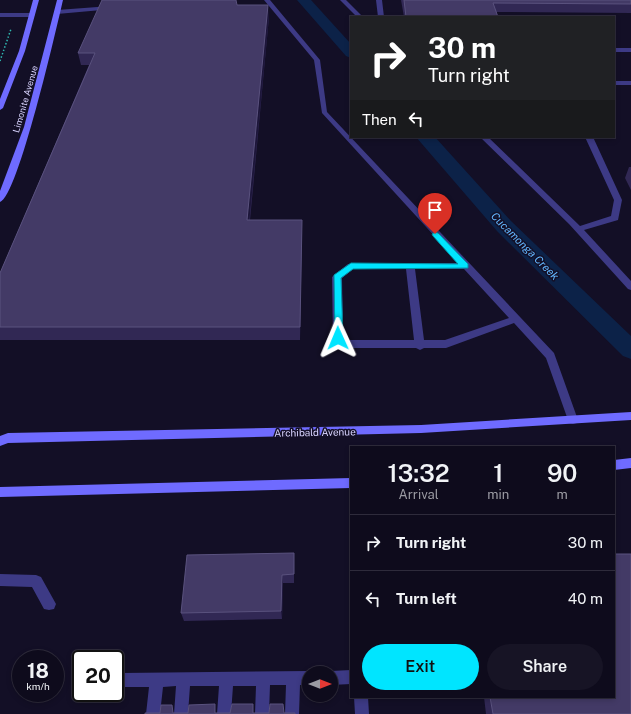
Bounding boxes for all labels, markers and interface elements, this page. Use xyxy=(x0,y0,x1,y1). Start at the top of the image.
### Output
text: 30 m xyxy=(428,31,496,64)
icon: right xyxy=(362,32,414,84)
street label: Limonite Avenue xyxy=(10,64,40,134)
text: Turn right xyxy=(428,65,510,86)
icon: left xyxy=(405,108,427,130)
text: Then xyxy=(362,111,397,128)
pin xyxy=(418,193,452,234)
icon: arrive xyxy=(424,199,446,221)
water label: Cucamonga Creek xyxy=(489,210,561,282)
position arrow xyxy=(317,317,359,359)
street label: Archibald Avenue xyxy=(274,425,356,439)
text: 13:32 xyxy=(388,459,450,487)
text: 1 xyxy=(493,459,503,487)
text: 90 xyxy=(547,459,577,487)
text: Arrival xyxy=(399,487,439,502)
text: min xyxy=(487,487,509,502)
text: m xyxy=(557,487,568,502)
icon: right xyxy=(362,532,384,554)
text: Turn right xyxy=(396,534,466,551)
text: 30 m xyxy=(568,534,603,551)
icon: left xyxy=(362,588,384,610)
text: Turn left xyxy=(396,590,457,607)
text: 40 m xyxy=(568,590,603,607)
button: Exit xyxy=(362,644,479,690)
button: Share xyxy=(487,644,603,690)
speed limit sign: 20 xyxy=(72,650,124,702)
text: 18 xyxy=(27,659,49,683)
north arrow xyxy=(302,666,338,702)
map controls xyxy=(302,666,338,702)
text: km/h xyxy=(26,680,50,692)

